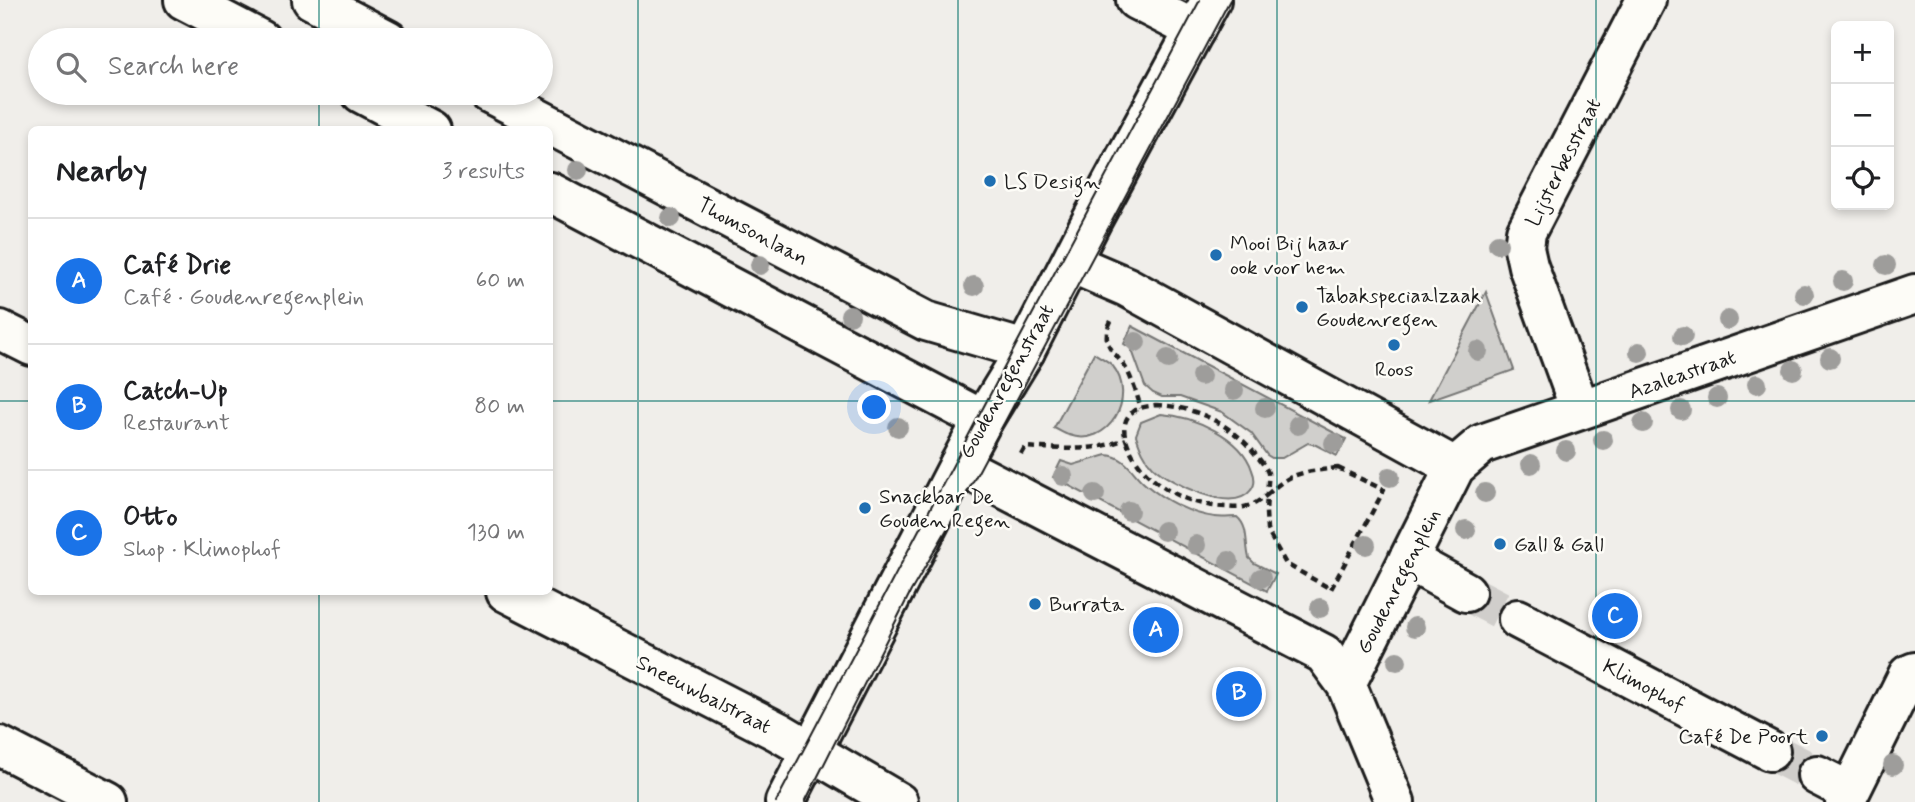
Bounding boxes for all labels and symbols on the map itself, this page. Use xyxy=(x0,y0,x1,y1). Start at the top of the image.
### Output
street label: Lijsterbesstraat xyxy=(1520,93,1608,231)
place label: LS Design xyxy=(1004,168,1101,198)
marker: LS Design xyxy=(982,173,998,189)
street label: Thomsonlaan xyxy=(692,191,813,273)
place label: Mooi Bij haar ook voor hem xyxy=(1230,230,1349,282)
marker: Mooi Bij haar ook voor hem xyxy=(1208,247,1224,263)
place label: Tabakspeciaalzaak Goudenregen xyxy=(1316,282,1481,336)
street label: Goudenregenstraat xyxy=(953,299,1063,465)
marker: Tabakspeciaalzaak Goudenregen xyxy=(1294,299,1310,315)
marker: Roos xyxy=(1386,337,1402,353)
street label: Azaleastraat xyxy=(1625,343,1740,406)
place label: Roos xyxy=(1375,356,1413,384)
your location xyxy=(857,390,891,424)
place label: Snackbar De Gouden Regen xyxy=(879,483,1011,537)
marker: Snackbar De Gouden Regen xyxy=(857,500,873,516)
street label: Goudenregenplein xyxy=(1350,504,1449,660)
place label: Gall & Gall xyxy=(1514,531,1604,559)
marker: Gall & Gall xyxy=(1492,536,1508,552)
pin: C xyxy=(1592,590,1638,642)
place label: Burrata xyxy=(1049,591,1125,619)
marker: Burrata xyxy=(1027,596,1043,612)
pin: A xyxy=(1133,604,1179,656)
street label: Sneeuwbalstraat xyxy=(631,649,776,741)
street label: Klimophof xyxy=(1597,653,1690,719)
pin: B xyxy=(1216,668,1262,720)
place label: Café De Poort xyxy=(1678,723,1809,751)
marker: Café De Poort xyxy=(1814,728,1830,744)

